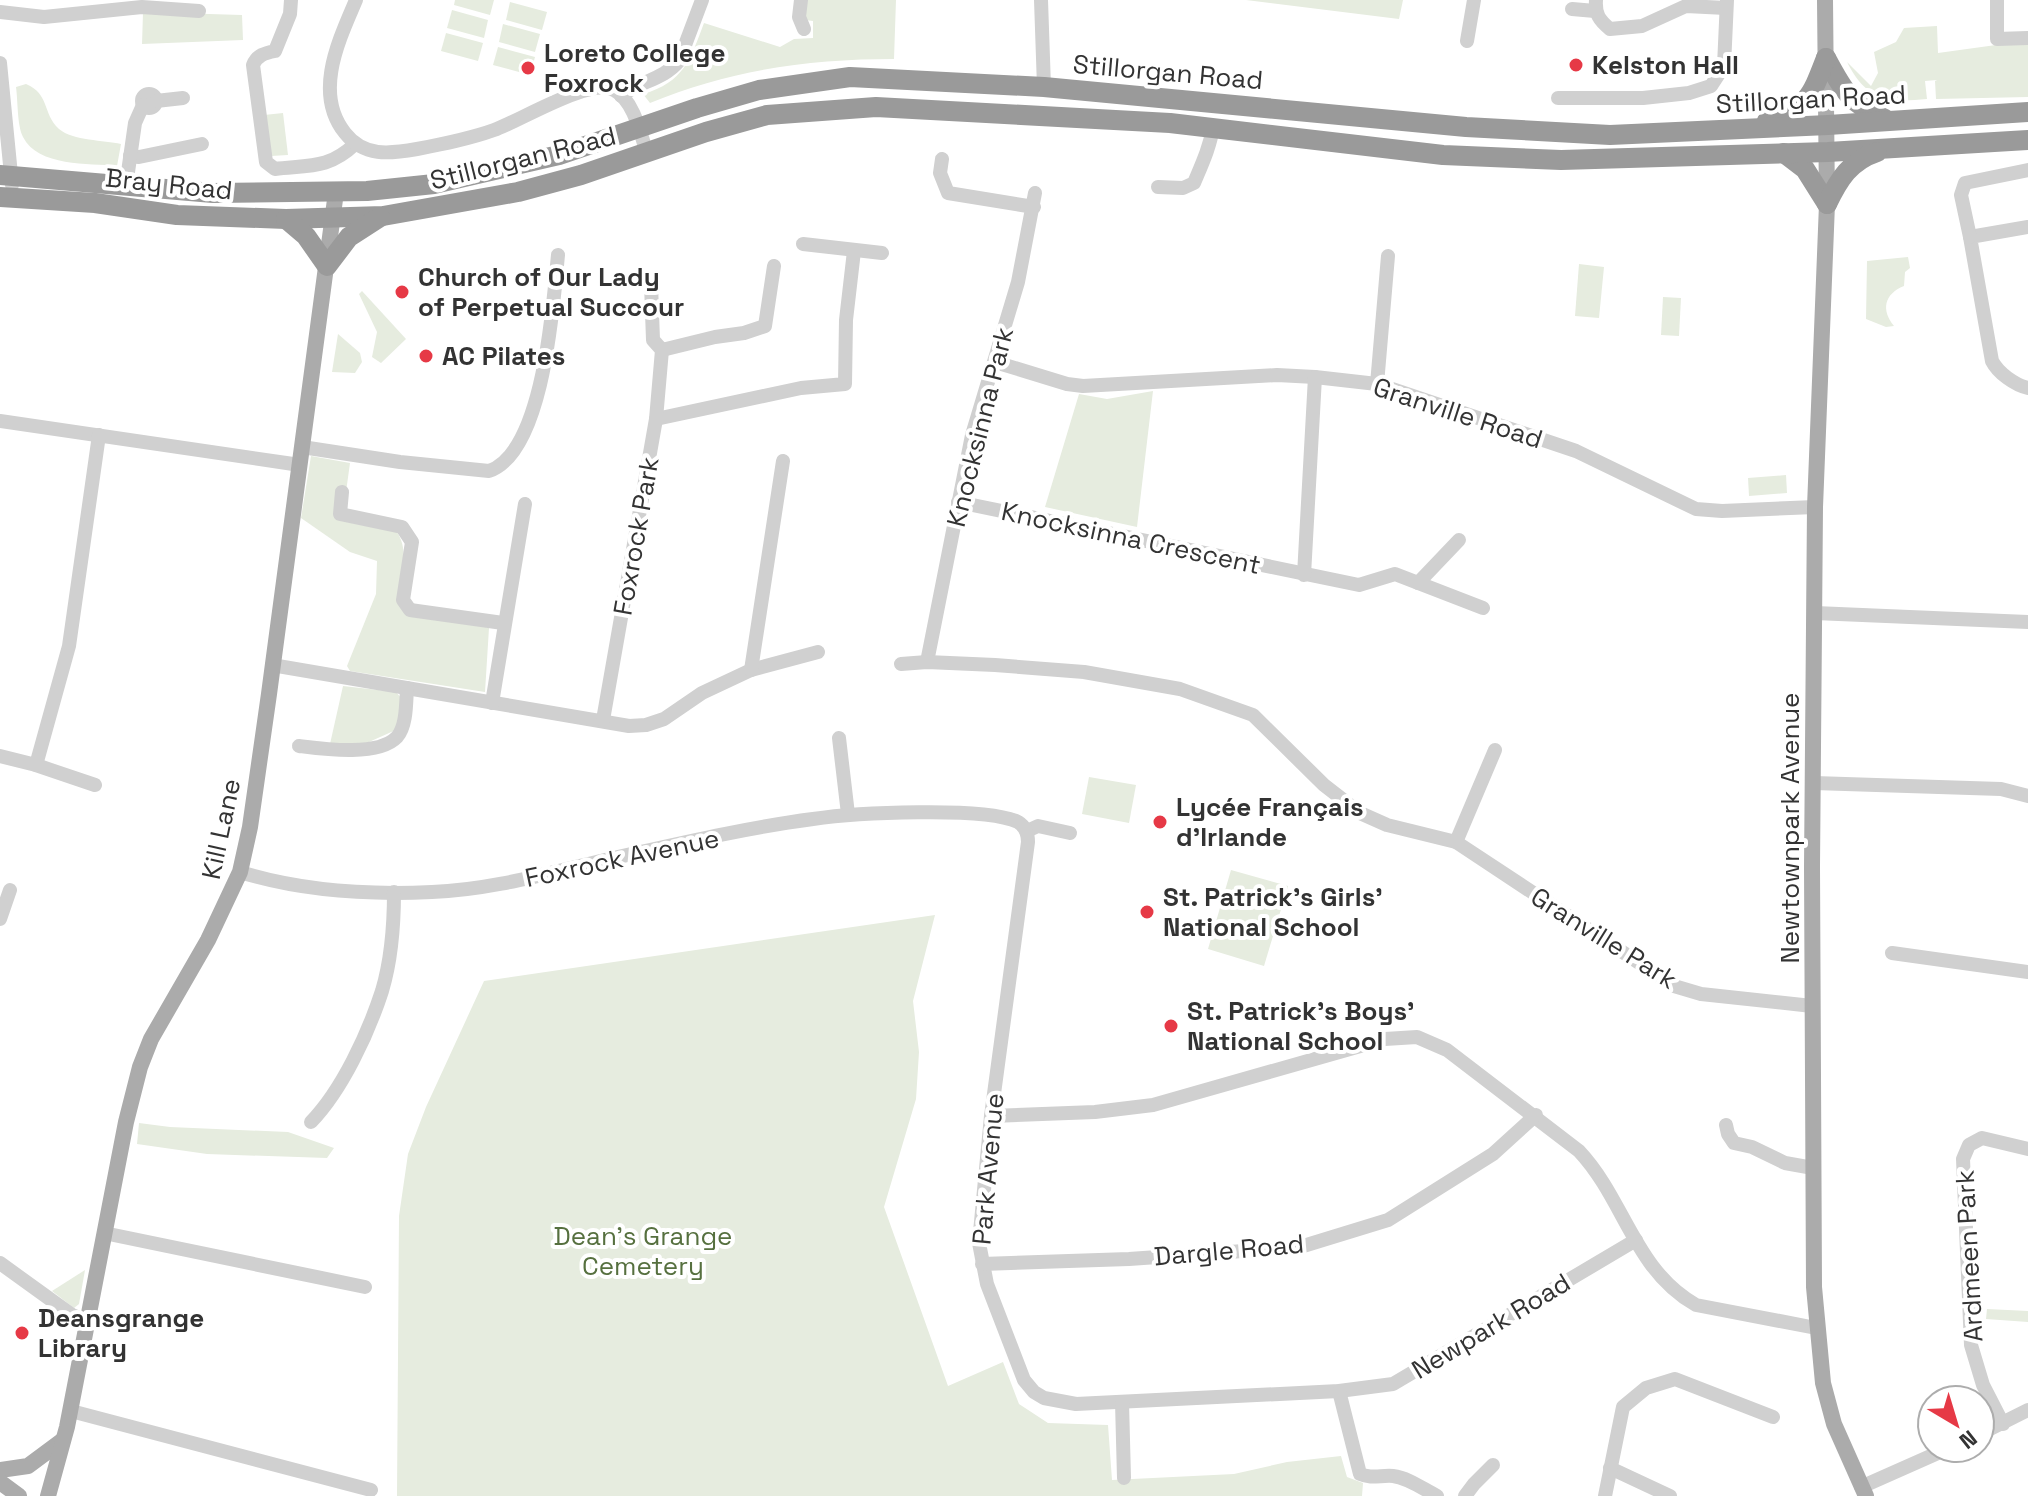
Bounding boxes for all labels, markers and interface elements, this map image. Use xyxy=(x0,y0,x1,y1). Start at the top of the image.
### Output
place label: Loreto College Foxrock xyxy=(544,36,725,100)
street label: Stillorgan Road xyxy=(1072,47,1264,97)
place label: Kelston Hall xyxy=(1592,48,1739,82)
marker: Kelston Hall xyxy=(1567,56,1585,74)
marker: Loreto College Foxrock xyxy=(519,59,537,77)
street label: Stillorgan Road xyxy=(1715,77,1907,121)
street label: Stillorgan Road xyxy=(426,118,620,198)
street label: Bray Road xyxy=(104,160,234,208)
place label: Church of Our Lady of Perpetual Succour xyxy=(418,260,684,324)
marker: Church of Our Lady of Perpetual Succour xyxy=(393,283,411,301)
street label: Knocksinna Park xyxy=(939,324,1021,530)
place label: AC Pilates xyxy=(442,339,565,373)
marker: AC Pilates xyxy=(417,347,435,365)
street label: Granville Road xyxy=(1369,370,1547,456)
street label: Foxrock Park xyxy=(605,454,667,618)
street label: Knocksinna Crescent xyxy=(998,494,1264,582)
street label: Newtownpark Avenue xyxy=(1773,693,1807,963)
street label: Kill Lane xyxy=(194,776,248,882)
place label: Lycée Français d'Irlande xyxy=(1176,790,1364,854)
marker: Lycée Français d'Irlande xyxy=(1151,813,1169,831)
street label: Foxrock Avenue xyxy=(522,821,722,895)
place label: St. Patrick's Girls' National School xyxy=(1163,880,1383,944)
street label: Granville Park xyxy=(1524,880,1684,996)
marker: St. Patrick's Girls' National School xyxy=(1138,903,1156,921)
place label: St. Patrick's Boys' National School xyxy=(1187,994,1414,1058)
marker: St. Patrick's Boys' National School xyxy=(1162,1017,1180,1035)
street label: Park Avenue xyxy=(964,1092,1012,1246)
street label: Ardmeen Park xyxy=(1948,1169,1990,1343)
park label: Dean's Grange Cemetery xyxy=(553,1219,733,1283)
street label: Dargle Road xyxy=(1153,1227,1305,1273)
street label: Newpark Road xyxy=(1405,1265,1577,1387)
place label: Deansgrange Library xyxy=(38,1301,204,1365)
marker: Deansgrange Library xyxy=(13,1324,31,1342)
north arrow xyxy=(1916,1384,1996,1464)
text: N xyxy=(1954,1424,1983,1455)

